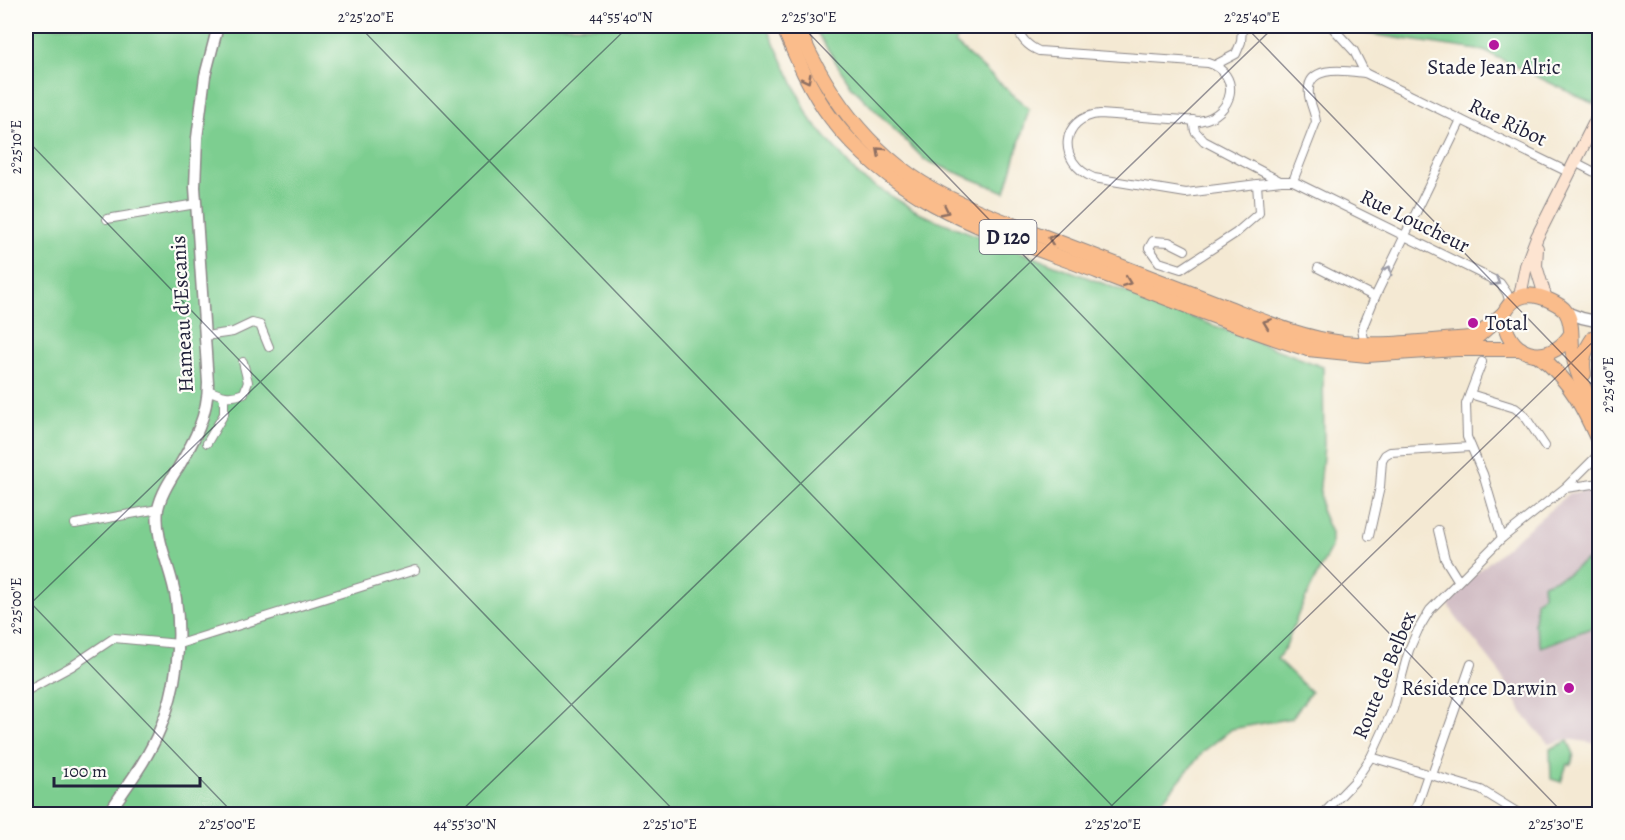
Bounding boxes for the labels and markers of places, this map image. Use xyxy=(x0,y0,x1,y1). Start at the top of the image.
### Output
marker: Stade Jean Alric xyxy=(1487,38,1501,52)
place label: Stade Jean Alric xyxy=(1427,53,1561,81)
place label: Total xyxy=(1485,309,1528,337)
marker: Total xyxy=(1466,316,1480,330)
place label: Résidence Darwin xyxy=(1402,674,1557,702)
marker: Résidence Darwin xyxy=(1562,681,1576,695)

